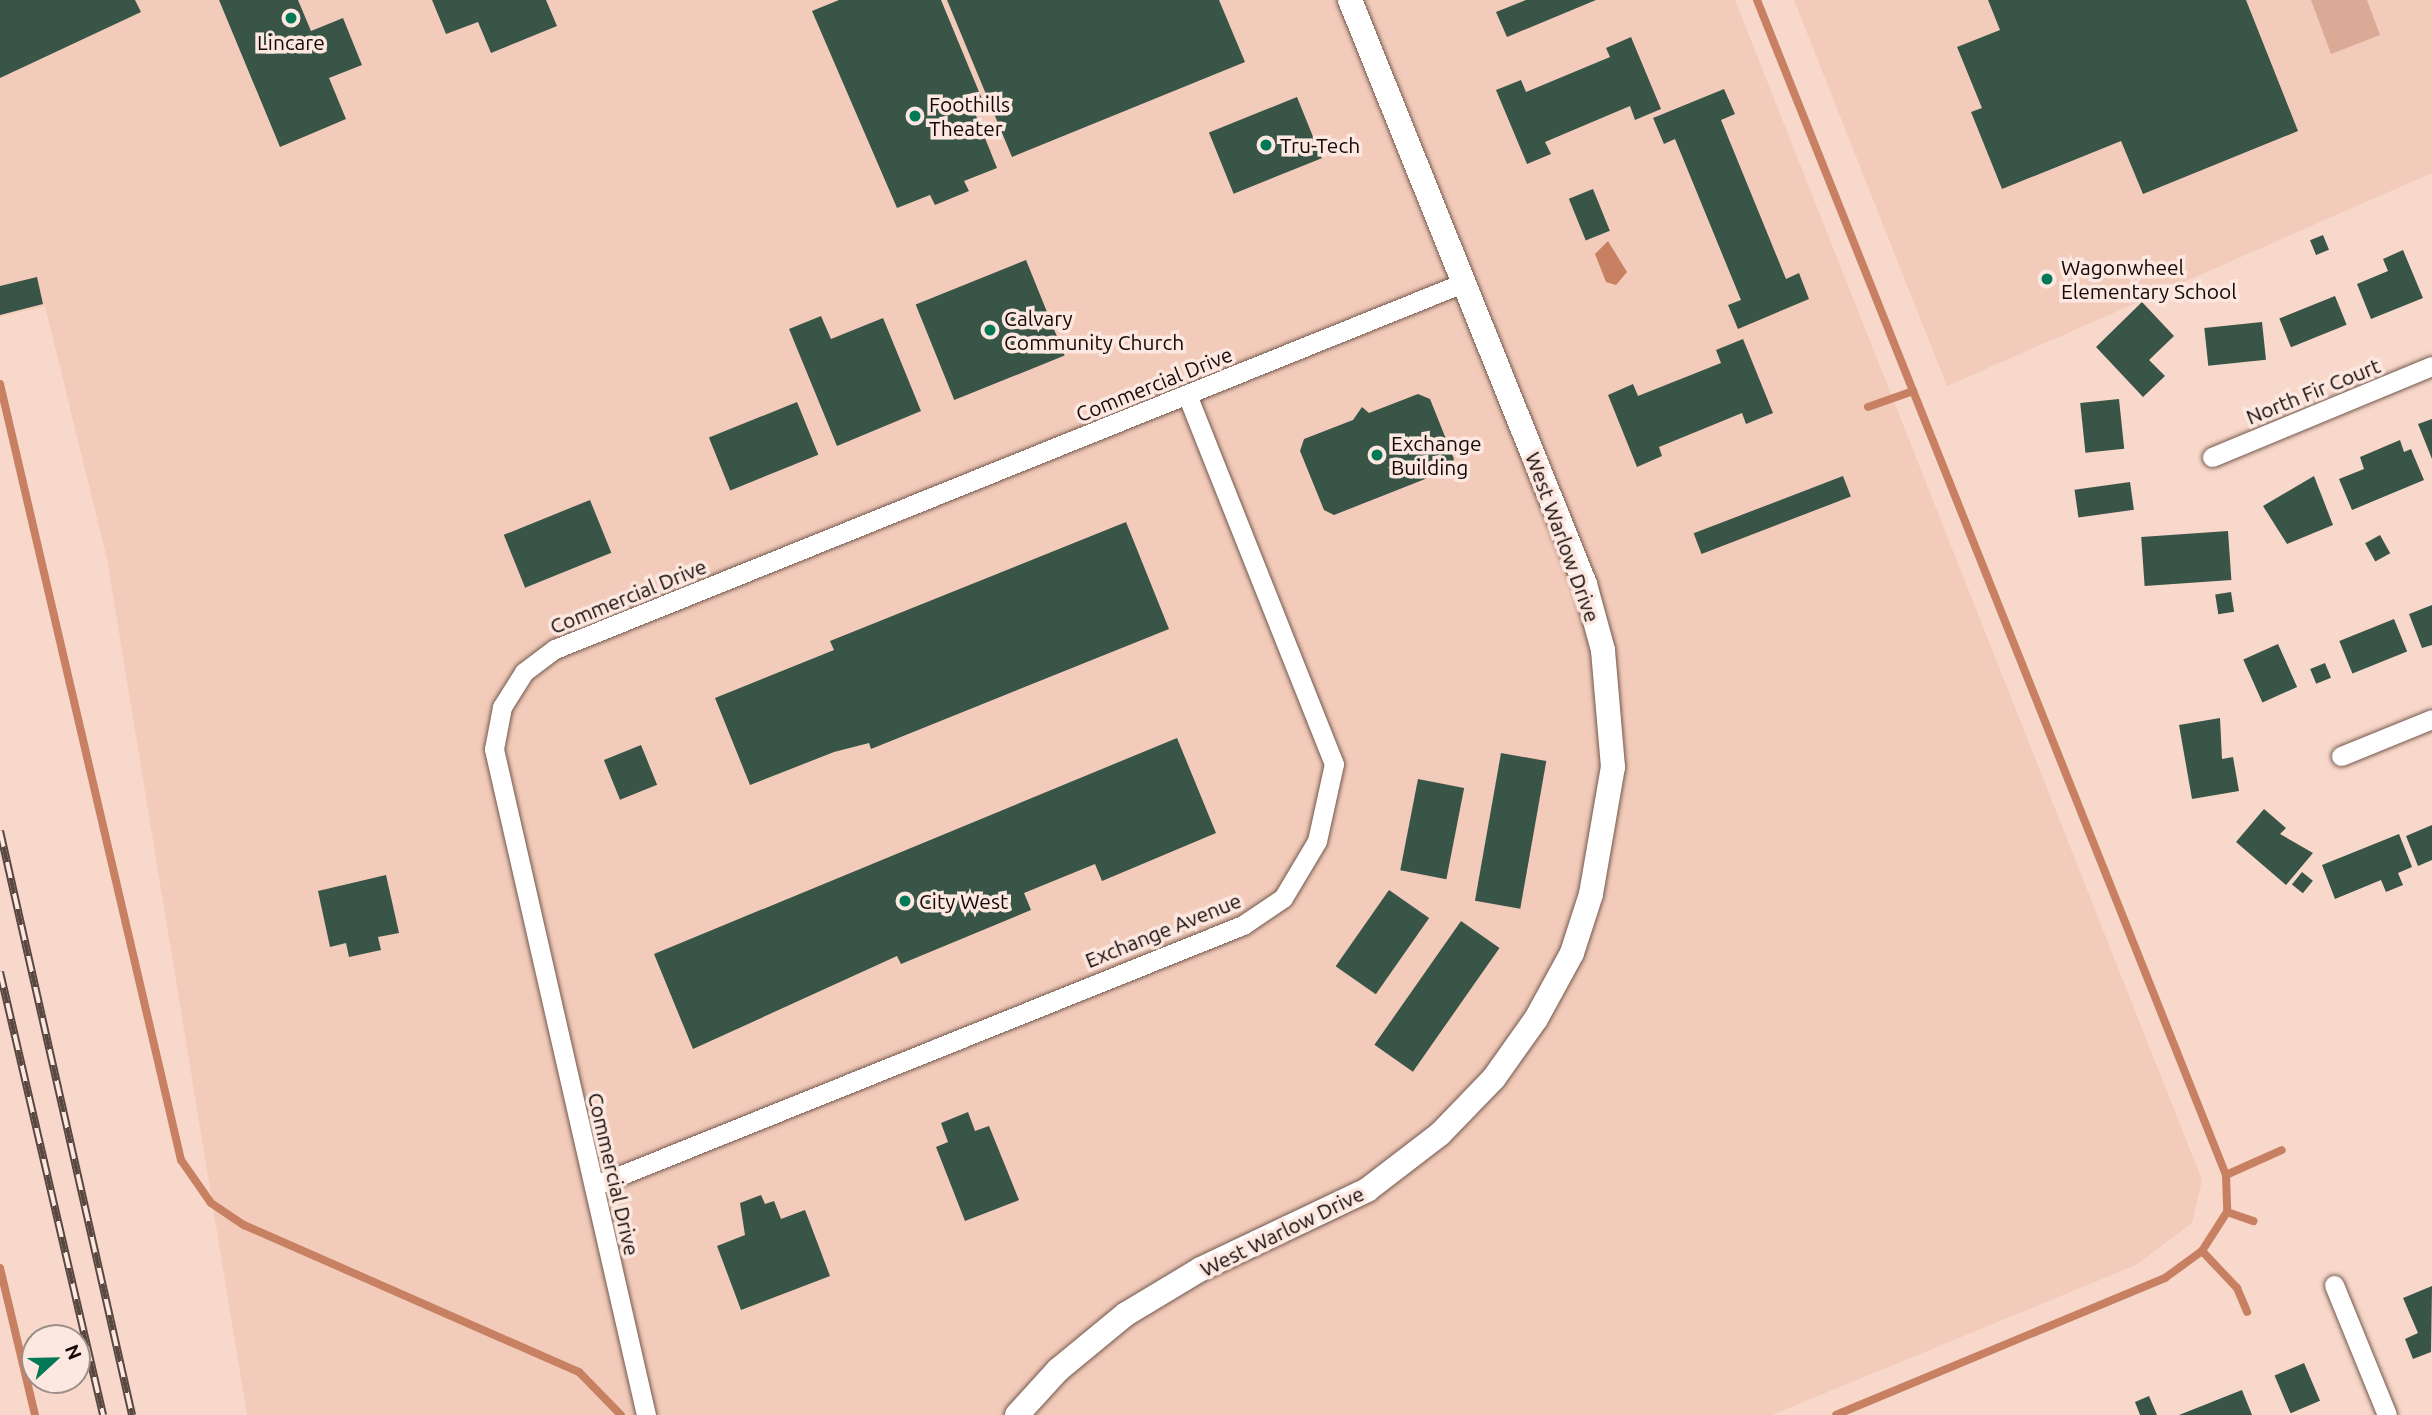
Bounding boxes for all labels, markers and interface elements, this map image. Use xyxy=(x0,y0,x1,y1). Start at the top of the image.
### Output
marker: Lincare xyxy=(283,10,299,26)
place label: Lincare xyxy=(257,29,325,55)
place label: Foothills Theater xyxy=(929,91,1010,141)
marker: Foothills Theater xyxy=(907,108,923,124)
place label: Tru-Tech xyxy=(1280,132,1360,158)
marker: Tru-Tech xyxy=(1258,137,1274,153)
place label: Wagonwheel Elementary School xyxy=(2061,254,2237,304)
marker: Wagonwheel Elementary School xyxy=(2039,271,2055,287)
place label: Calvary Community Church xyxy=(1004,305,1184,355)
marker: Calvary Community Church xyxy=(982,322,998,338)
street label: Commercial Drive xyxy=(1072,341,1236,427)
street label: North Fir Court xyxy=(2242,353,2384,429)
place label: Exchange Building xyxy=(1391,430,1482,480)
marker: Exchange Building xyxy=(1369,447,1385,463)
street label: West Warlow Drive xyxy=(1521,449,1605,625)
street label: Commercial Drive xyxy=(546,553,710,639)
street label: Exchange Avenue xyxy=(1081,887,1245,973)
place label: City West xyxy=(919,888,1008,914)
marker: City West xyxy=(897,893,913,909)
street label: Commercial Drive xyxy=(583,1090,645,1258)
street label: West Warlow Drive xyxy=(1196,1180,1368,1282)
north arrow xyxy=(21,1324,91,1394)
text: N xyxy=(61,1341,86,1363)

